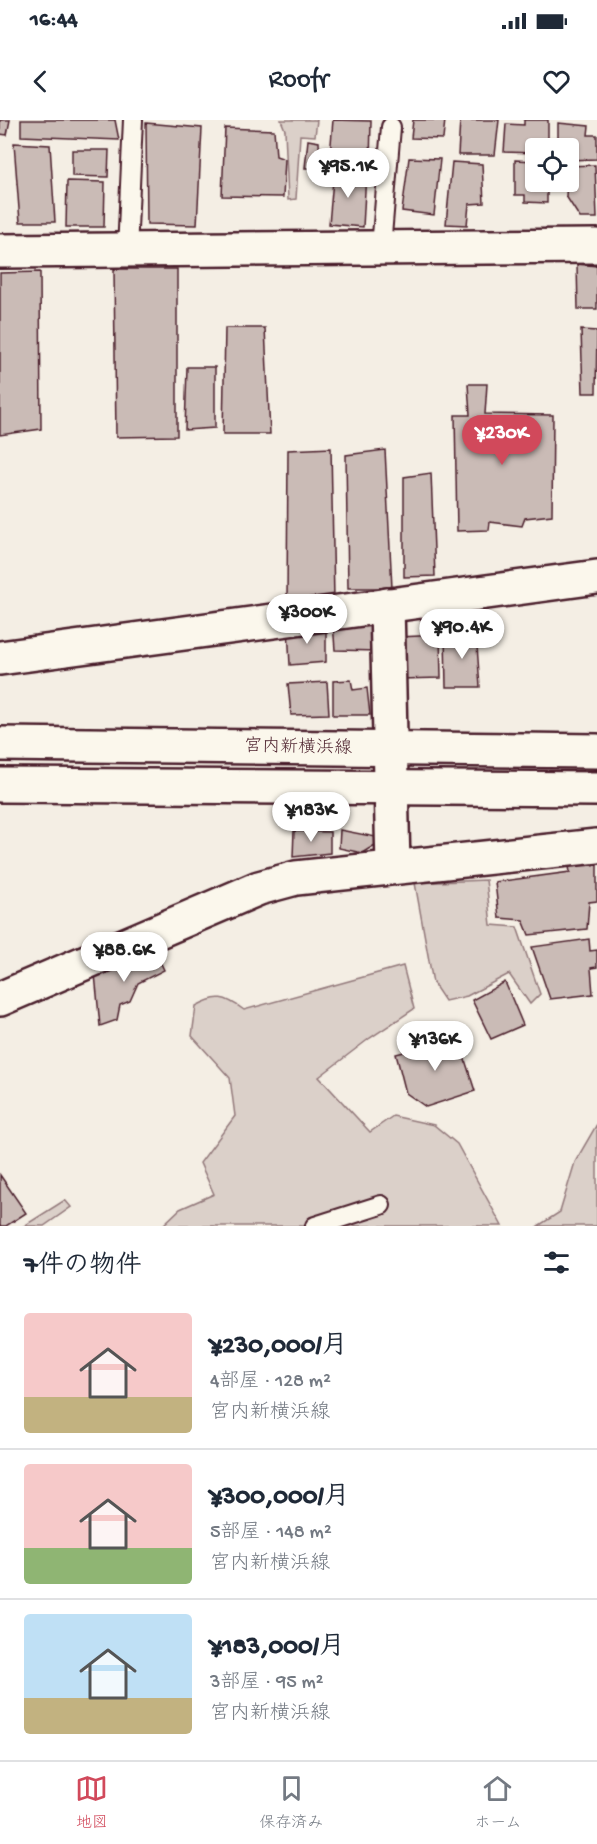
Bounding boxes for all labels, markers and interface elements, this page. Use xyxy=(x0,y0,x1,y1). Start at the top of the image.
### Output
text: 16:44 xyxy=(30,8,78,34)
icon: back xyxy=(24,65,57,98)
text: Roofr xyxy=(269,65,329,97)
icon: heart xyxy=(540,65,573,98)
map controls xyxy=(525,138,579,192)
button: locate xyxy=(525,138,579,192)
pin: ¥95.1K xyxy=(299,148,397,199)
text: ¥95.1K xyxy=(320,156,376,179)
pin: ¥230K xyxy=(460,415,544,466)
text: ¥230K xyxy=(476,423,528,446)
pin: ¥300K xyxy=(265,594,349,645)
text: ¥300K xyxy=(280,602,334,625)
pin: ¥90.4K xyxy=(413,609,511,660)
text: ¥90.4K xyxy=(433,617,491,640)
street label: 宮内新横浜線 xyxy=(244,736,352,759)
pin: ¥183K xyxy=(269,792,353,843)
text: ¥183K xyxy=(286,800,336,823)
pin: ¥88.6K xyxy=(75,932,173,983)
text: ¥88.6K xyxy=(95,940,153,963)
pin: ¥136K xyxy=(393,1021,477,1072)
text: ¥136K xyxy=(411,1029,459,1052)
icon: filters xyxy=(540,1246,573,1279)
text: 7件の物件 xyxy=(24,1252,142,1283)
text: ¥230,000/月 xyxy=(210,1332,348,1363)
icon: home xyxy=(72,1337,144,1409)
text: 4部屋 · 128 m² xyxy=(210,1371,331,1394)
text: 宮内新横浜線 xyxy=(210,1402,330,1425)
text: ¥300,000/月 xyxy=(210,1483,350,1514)
icon: home xyxy=(72,1488,144,1560)
text: 5部屋 · 148 m² xyxy=(210,1522,332,1545)
text: 宮内新横浜線 xyxy=(210,1553,330,1576)
text: ¥183,000/月 xyxy=(210,1633,345,1664)
icon: home xyxy=(72,1638,144,1710)
text: 3部屋 · 95 m² xyxy=(210,1672,324,1695)
text: 宮内新横浜線 xyxy=(210,1703,330,1726)
tab: 地図 xyxy=(75,1772,108,1834)
tab: 保存済み xyxy=(259,1772,323,1834)
tab: ホーム xyxy=(474,1772,522,1834)

